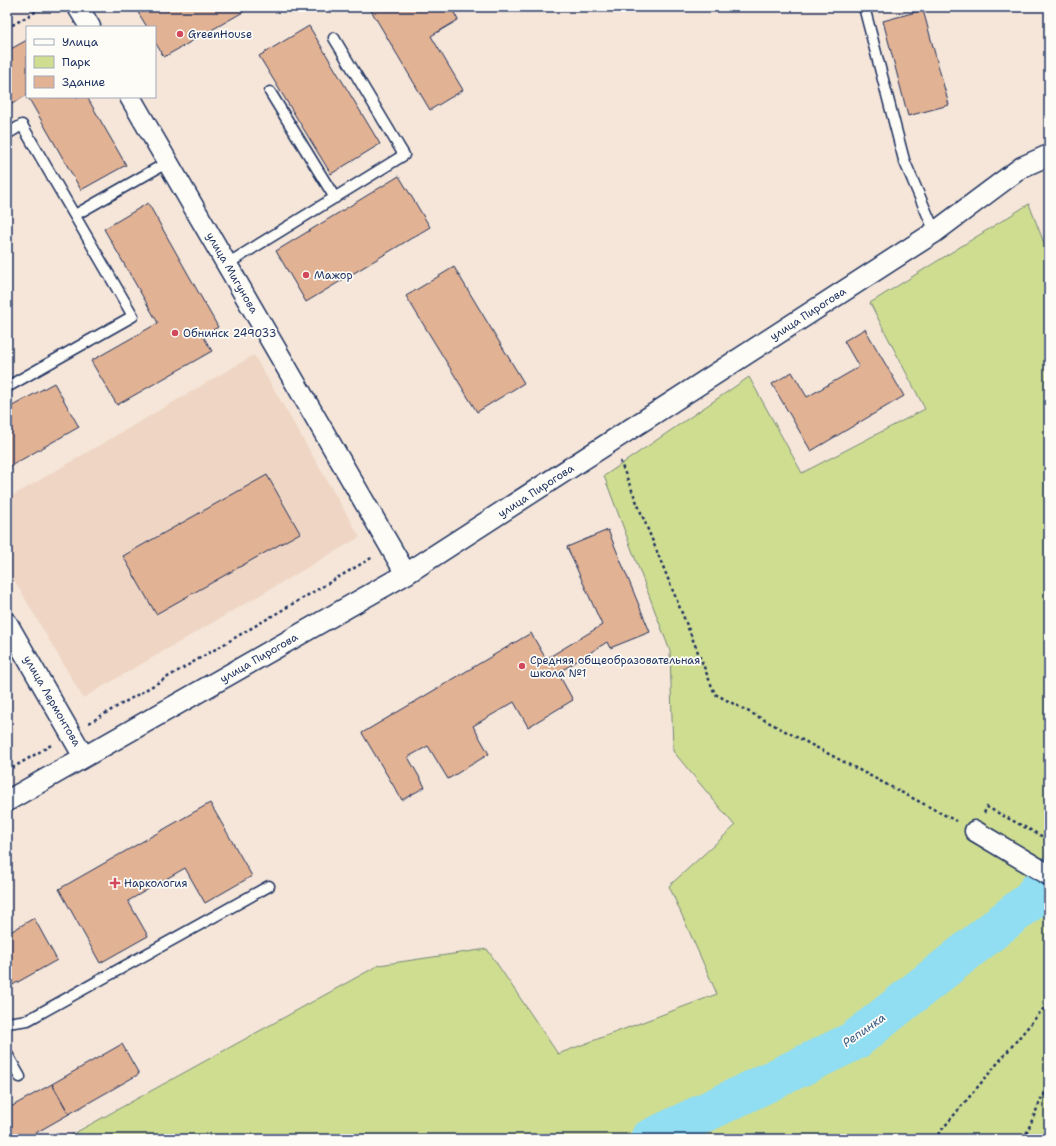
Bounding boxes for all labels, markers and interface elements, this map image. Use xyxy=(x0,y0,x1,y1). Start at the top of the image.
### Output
legend xyxy=(26,26,156,98)
place label: GreenHouse xyxy=(188,27,252,42)
marker: GreenHouse xyxy=(175,29,185,39)
text: Улица xyxy=(62,34,99,50)
text: Парк xyxy=(62,54,91,70)
text: Здание xyxy=(62,74,106,90)
street label: улица Мигунова xyxy=(203,230,261,317)
place label: Мажор xyxy=(314,268,353,283)
marker: Мажор xyxy=(301,270,311,280)
street label: улица Пирогова xyxy=(767,284,849,344)
place label: Обнинск 249033 xyxy=(183,326,276,341)
marker: Обнинск 249033 xyxy=(170,328,180,338)
street label: улица Пирогова xyxy=(495,461,577,521)
street label: улица Пирогова xyxy=(217,629,301,686)
street label: улица Лермонтова xyxy=(20,653,84,749)
place label: Средняя общеобразовательная школа №1 xyxy=(530,653,700,681)
marker: Средняя общеобразовательная школа №1 xyxy=(517,661,527,671)
place label: Наркология xyxy=(124,876,187,891)
marker: Наркология xyxy=(109,877,121,889)
water label: Репинка xyxy=(839,1009,889,1051)

